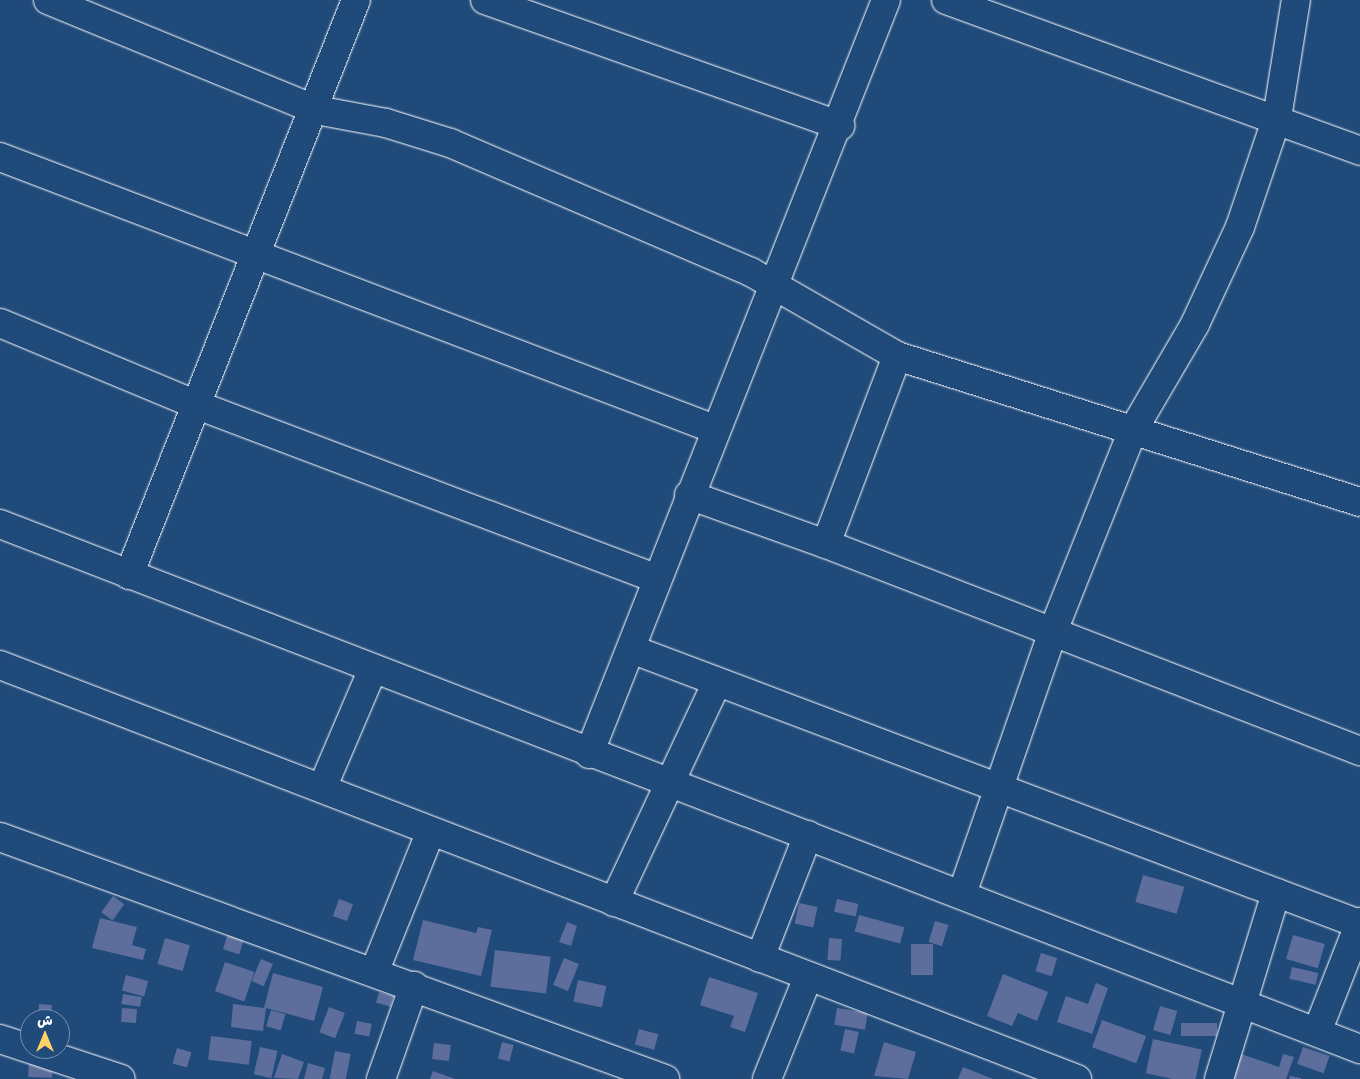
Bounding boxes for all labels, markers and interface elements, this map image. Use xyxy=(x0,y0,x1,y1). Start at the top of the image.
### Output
north arrow xyxy=(20,1009,70,1059)
text: ش xyxy=(37,1010,53,1029)

